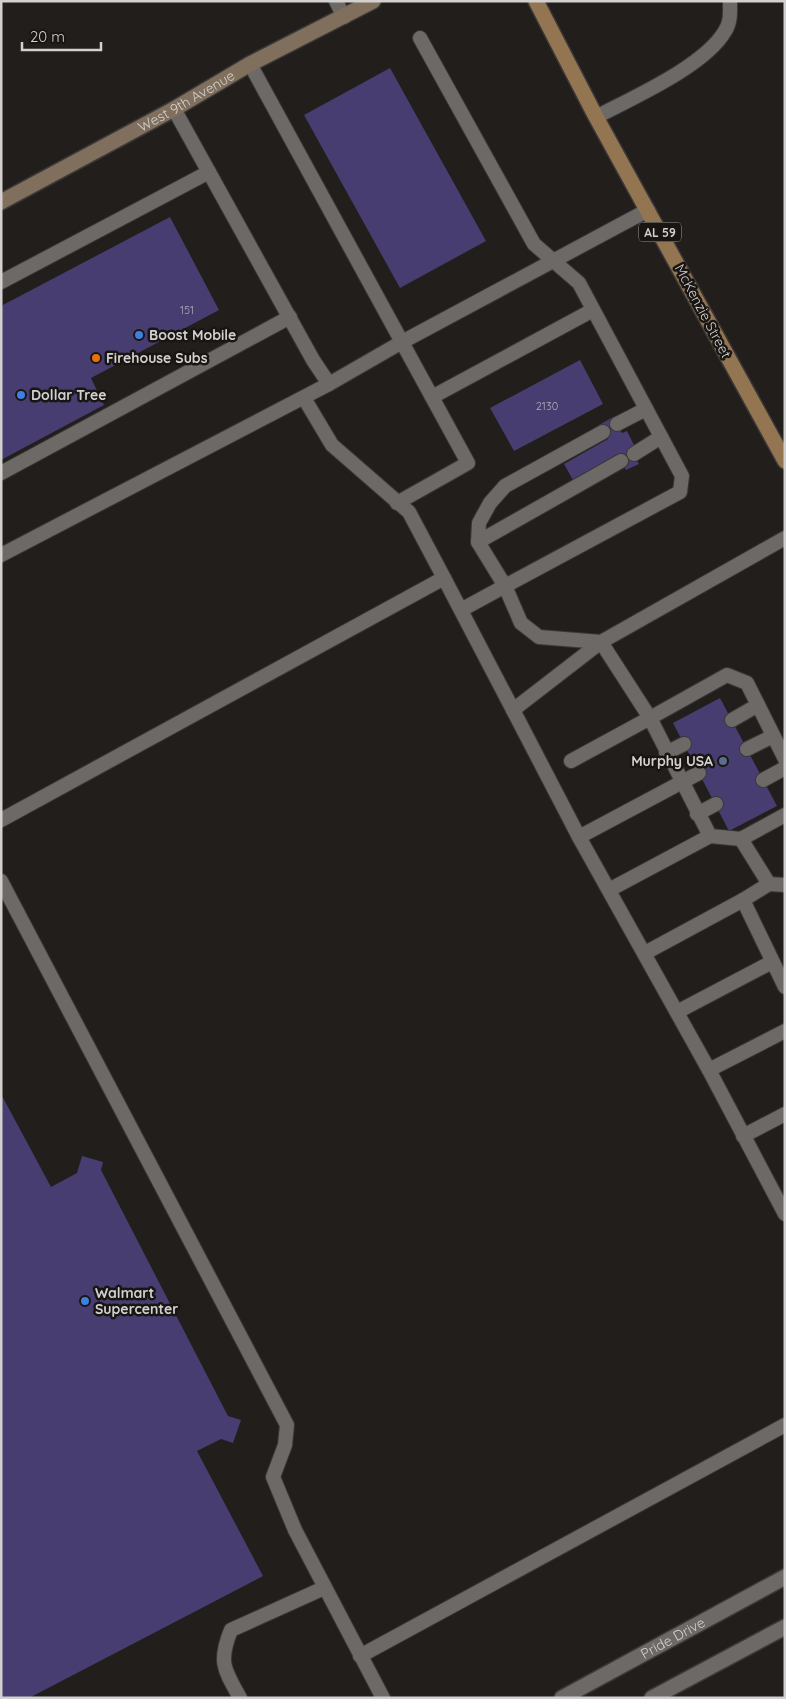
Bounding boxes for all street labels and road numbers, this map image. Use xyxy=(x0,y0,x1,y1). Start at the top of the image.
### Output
street label: West 9th Avenue xyxy=(135,66,238,136)
road number: AL 59 xyxy=(639,222,681,242)
street label: McKenzie Street xyxy=(671,261,735,361)
street label: Pride Drive xyxy=(637,1613,708,1663)

